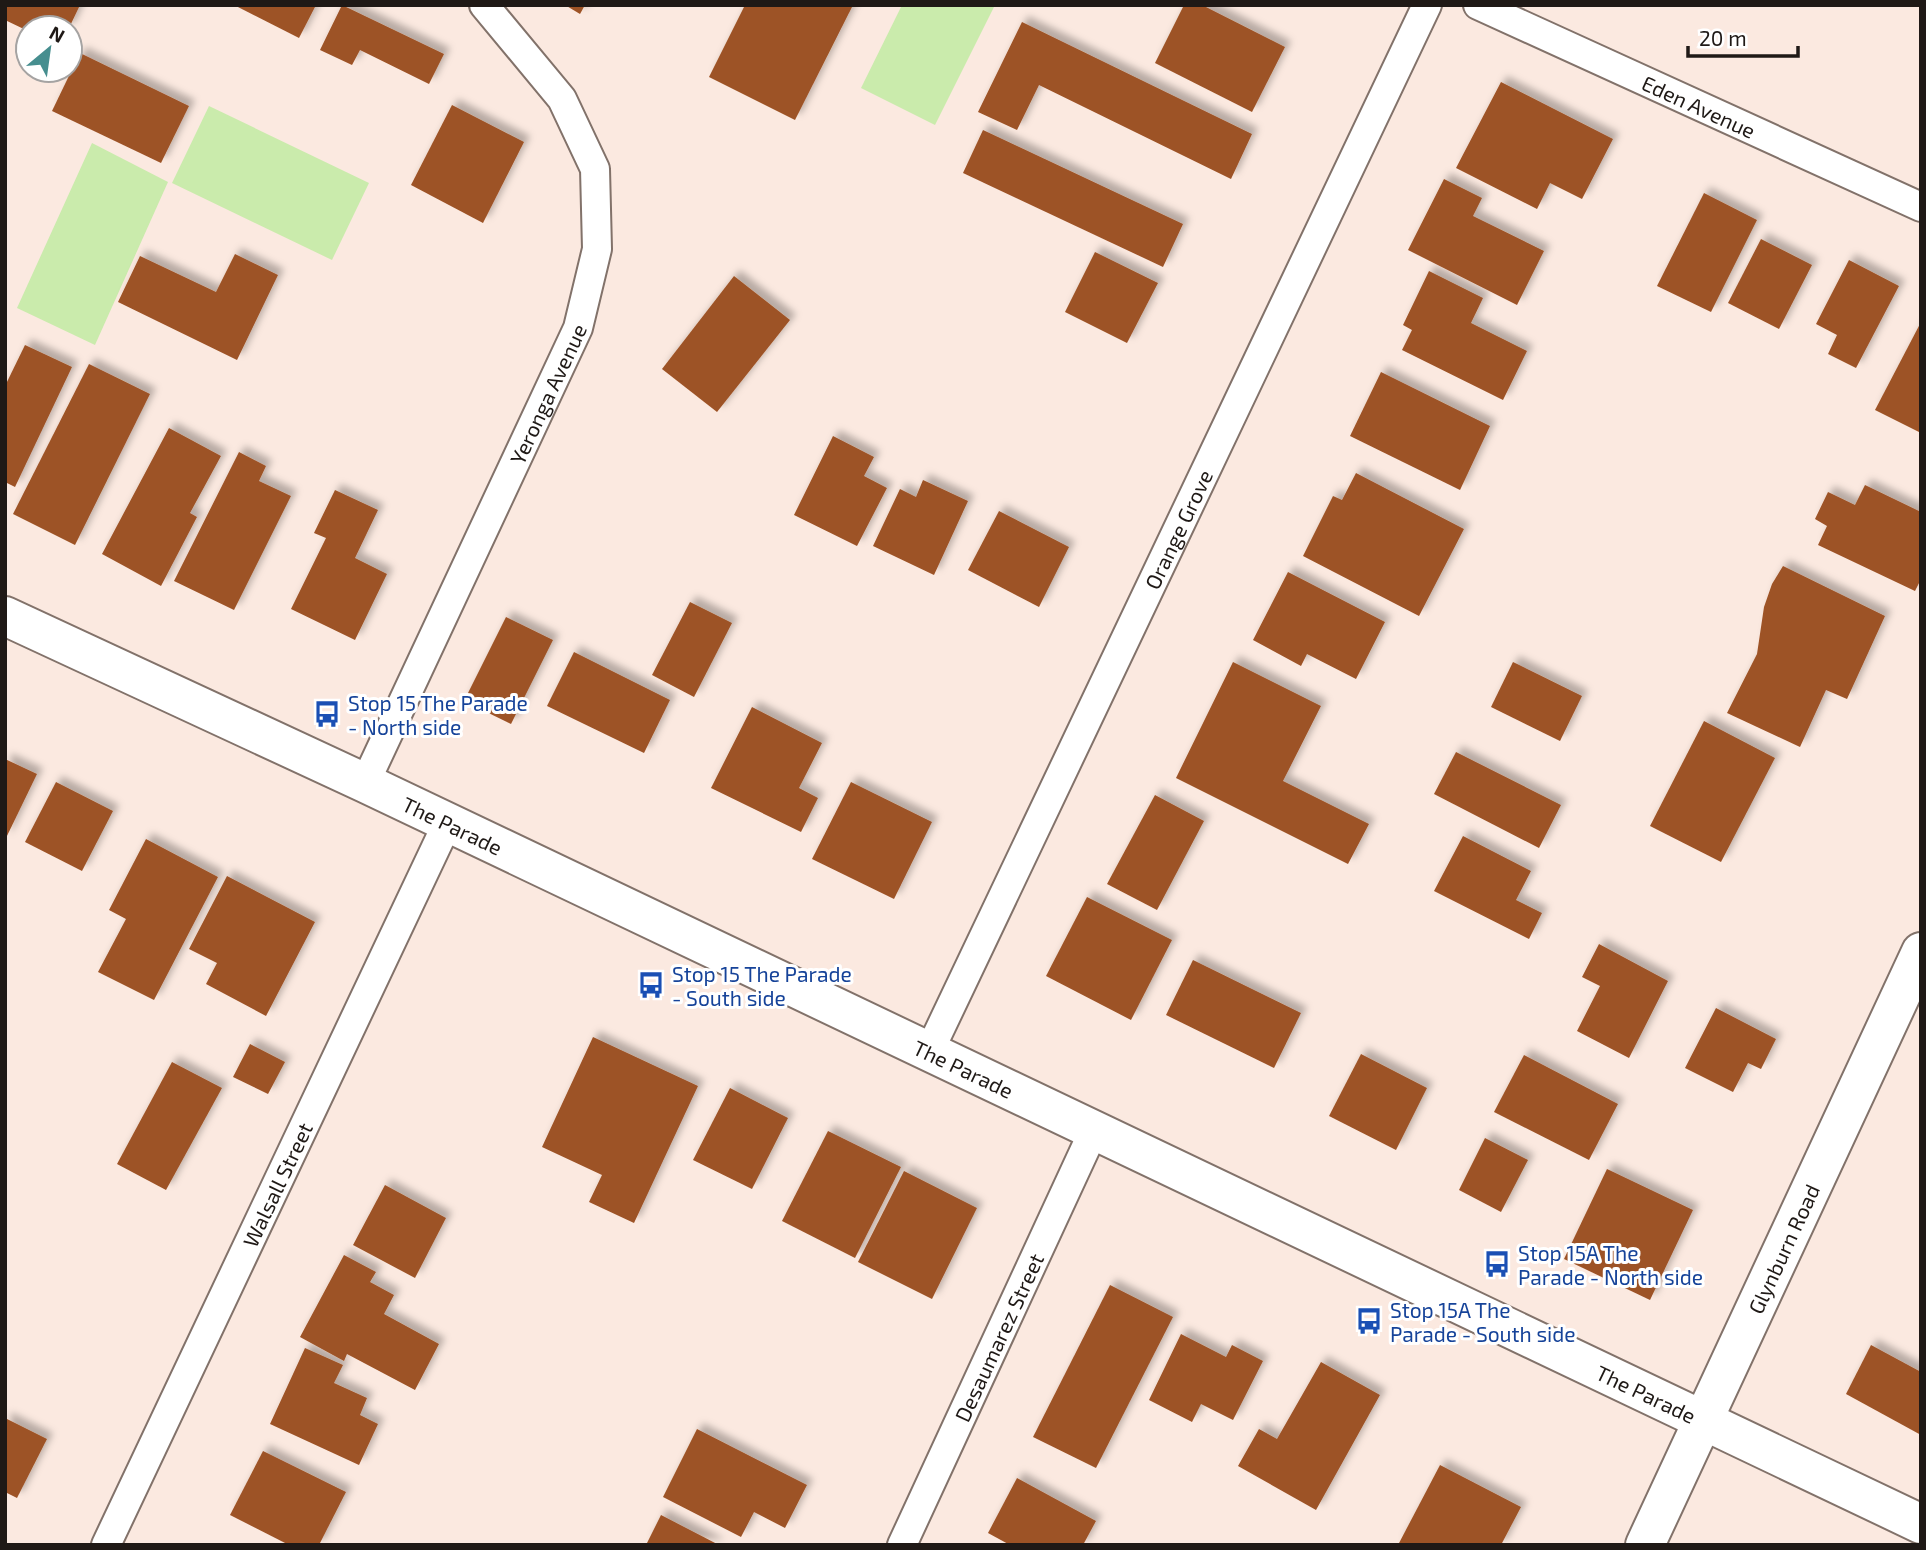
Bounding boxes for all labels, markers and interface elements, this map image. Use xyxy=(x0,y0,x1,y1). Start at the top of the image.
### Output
north arrow xyxy=(14,14,84,84)
scale bar xyxy=(1688,14,1798,58)
text: N xyxy=(46,20,69,47)
text: 20 m xyxy=(1699,25,1747,50)
street label: Eden Avenue xyxy=(1638,69,1760,142)
street label: Yeronga Avenue xyxy=(504,319,591,468)
street label: Orange Grove xyxy=(1139,465,1217,593)
place label: Stop 15 The Parade - North side xyxy=(348,690,528,739)
bus stop icon: Stop 15 The Parade - North side xyxy=(312,699,342,729)
street label: The Parade xyxy=(399,790,507,859)
place label: Stop 15 The Parade - South side xyxy=(672,961,852,1010)
bus stop icon: Stop 15 The Parade - South side xyxy=(636,970,666,1000)
street label: The Parade xyxy=(910,1034,1018,1103)
street label: Walsall Street xyxy=(236,1118,317,1251)
street label: Glynburn Road xyxy=(1742,1180,1824,1317)
place label: Stop 15A The Parade - North side xyxy=(1518,1240,1703,1289)
street label: Desaumarez Street xyxy=(948,1249,1048,1425)
bus stop icon: Stop 15A The Parade - North side xyxy=(1482,1249,1512,1279)
place label: Stop 15A The Parade - South side xyxy=(1390,1297,1576,1346)
bus stop icon: Stop 15A The Parade - South side xyxy=(1354,1306,1384,1336)
street label: The Parade xyxy=(1592,1359,1700,1428)

